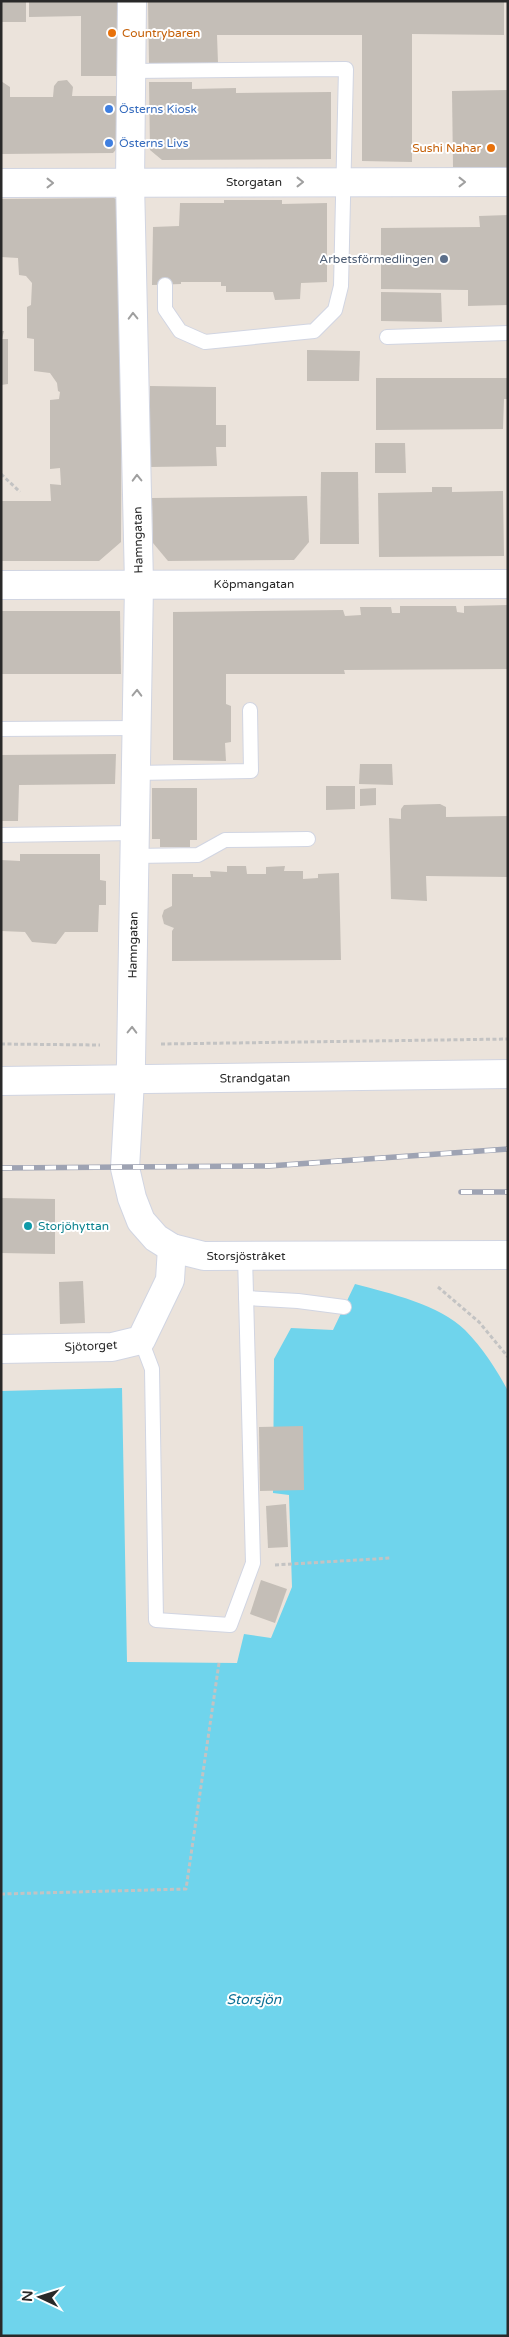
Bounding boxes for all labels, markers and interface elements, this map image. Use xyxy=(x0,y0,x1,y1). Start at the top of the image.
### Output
place label: Countrybaren xyxy=(122,26,200,40)
marker: Countrybaren xyxy=(106,27,118,39)
place label: Österns Kiosk xyxy=(119,102,198,116)
marker: Österns Kiosk xyxy=(103,103,115,115)
place label: Österns Livs xyxy=(119,136,189,150)
marker: Österns Livs xyxy=(103,137,115,149)
place label: Sushi Nahar xyxy=(412,141,481,155)
marker: Sushi Nahar xyxy=(485,142,497,154)
street label: Storgatan xyxy=(226,175,282,189)
one-way arrow xyxy=(296,177,304,187)
one-way arrow xyxy=(459,177,467,187)
one-way arrow xyxy=(46,178,54,188)
place label: Arbetsförmedlingen xyxy=(319,252,434,266)
marker: Arbetsförmedlingen xyxy=(438,253,450,265)
one-way arrow xyxy=(128,311,138,319)
one-way arrow xyxy=(131,474,142,482)
street label: Hamngatan xyxy=(130,506,146,574)
street label: Köpmangatan xyxy=(214,577,294,591)
one-way arrow xyxy=(132,689,142,696)
street label: Hamngatan xyxy=(125,911,141,979)
one-way arrow xyxy=(126,1026,137,1034)
street label: Strandgatan xyxy=(220,1070,290,1086)
place label: Storjöhyttan xyxy=(38,1219,109,1233)
marker: Storjöhyttan xyxy=(22,1220,34,1232)
street label: Storsjöstråket xyxy=(206,1249,286,1263)
street label: Sjötorget xyxy=(64,1338,118,1354)
water label: Storsjön xyxy=(227,1991,282,2008)
north arrow xyxy=(15,2272,65,2322)
text: N xyxy=(19,2290,36,2302)

